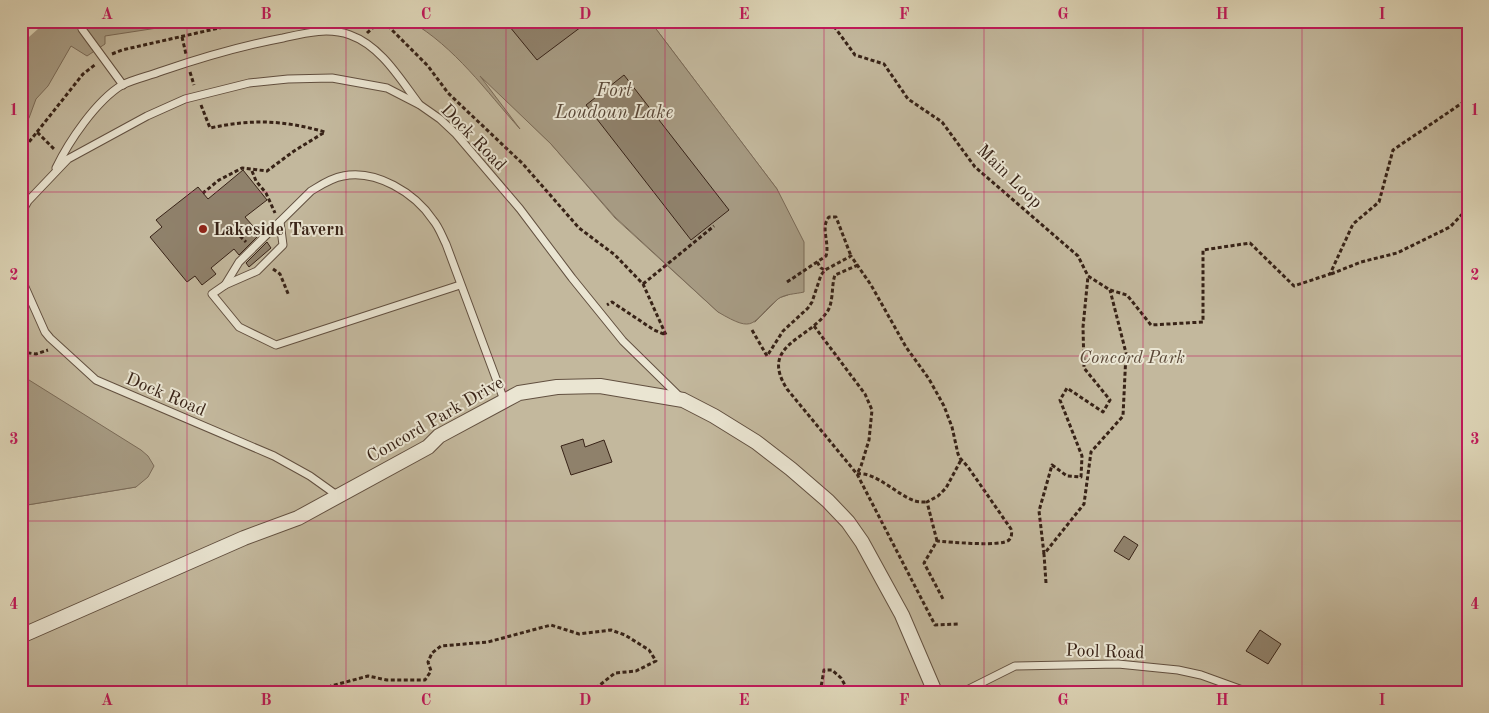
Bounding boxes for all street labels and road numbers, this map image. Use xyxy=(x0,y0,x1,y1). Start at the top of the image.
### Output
street label: Dock Road xyxy=(437,101,509,175)
street label: Main Loop xyxy=(973,141,1045,212)
street label: Dock Road xyxy=(123,370,208,420)
street label: Concord Park Drive xyxy=(364,373,507,466)
street label: Pool Road xyxy=(1065,642,1145,662)

